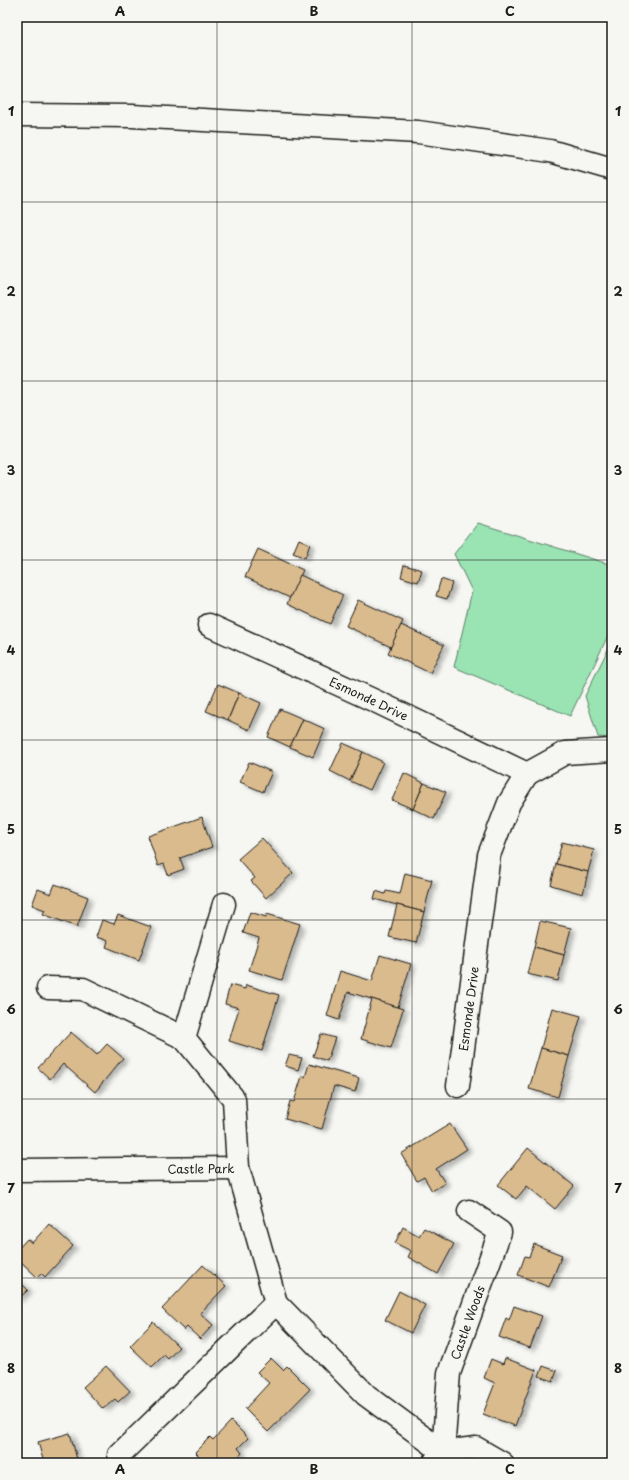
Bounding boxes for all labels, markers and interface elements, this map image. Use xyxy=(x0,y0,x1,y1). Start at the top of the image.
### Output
text: A xyxy=(115,1,125,20)
text: B xyxy=(310,1,319,20)
text: C xyxy=(505,1,515,20)
text: 1 xyxy=(8,101,14,120)
text: 1 xyxy=(615,101,621,120)
text: 2 xyxy=(6,281,16,300)
text: 2 xyxy=(613,281,623,300)
text: 3 xyxy=(7,460,16,479)
text: 3 xyxy=(614,460,623,479)
text: 4 xyxy=(7,640,16,659)
text: 4 xyxy=(614,640,623,659)
street label: Esmonde Drive xyxy=(327,672,411,725)
text: 5 xyxy=(7,819,15,838)
text: 5 xyxy=(614,819,622,838)
street label: Esmonde Drive xyxy=(454,965,483,1052)
text: 6 xyxy=(6,999,16,1018)
text: 6 xyxy=(613,999,623,1018)
street label: Castle Park xyxy=(167,1159,235,1178)
text: 7 xyxy=(7,1178,15,1197)
text: 7 xyxy=(614,1178,622,1197)
street label: Castle Woods xyxy=(446,1282,489,1362)
text: 8 xyxy=(7,1358,15,1377)
text: 8 xyxy=(614,1358,622,1377)
text: A xyxy=(115,1459,125,1478)
text: B xyxy=(310,1459,319,1478)
text: C xyxy=(505,1459,515,1478)

